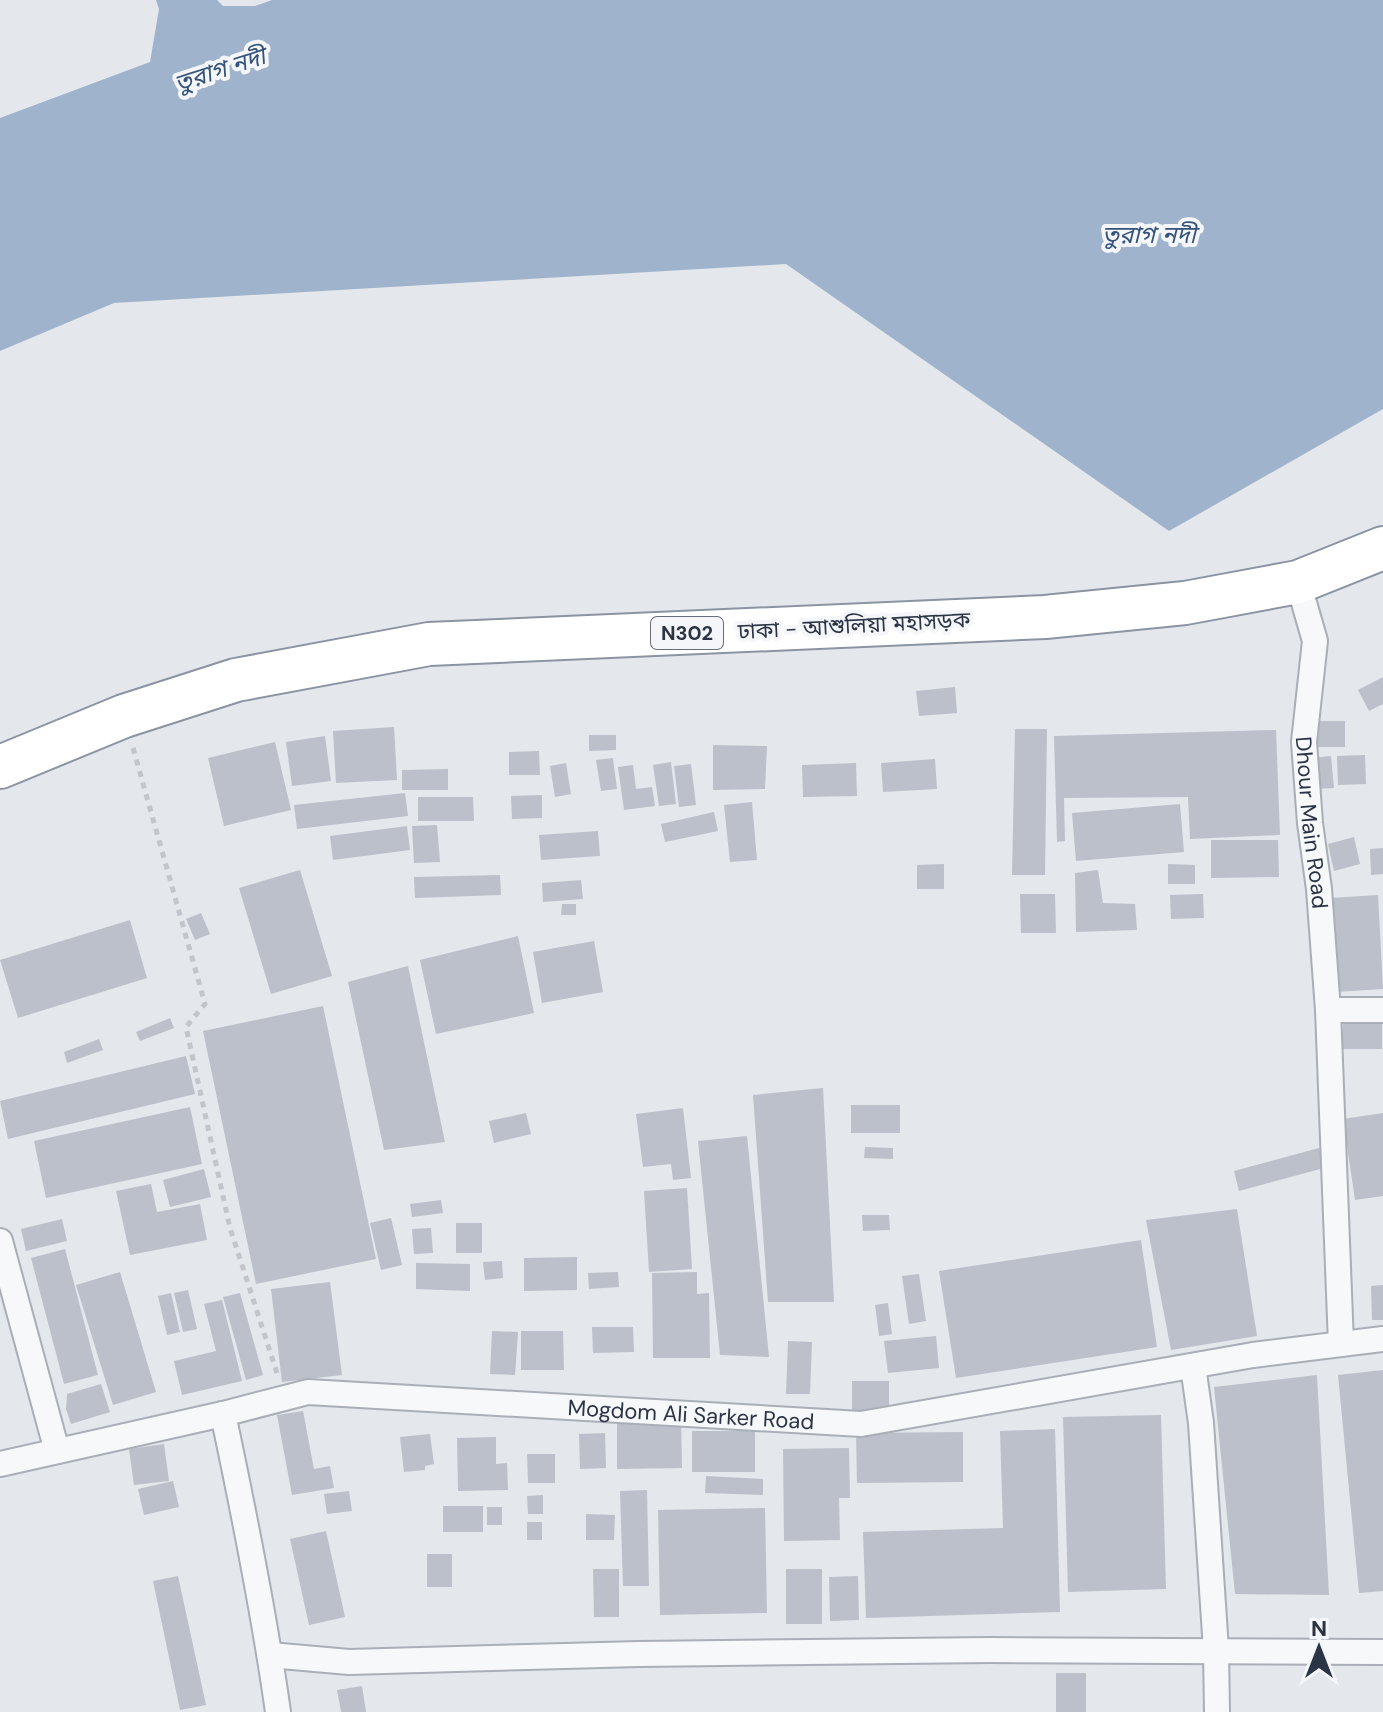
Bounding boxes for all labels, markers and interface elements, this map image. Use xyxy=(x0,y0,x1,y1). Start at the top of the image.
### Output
water label: তুরাগ নদী xyxy=(170,39,274,99)
water label: তুরাগ নদী xyxy=(1102,219,1201,250)
street label: ঢাকা - আশুলিয়া মহাসড়ক xyxy=(736,605,971,646)
road number: N302 xyxy=(651,617,723,649)
street label: Dhour Main Road xyxy=(1289,736,1334,910)
street label: Mogdom Ali Sarker Road xyxy=(567,1393,815,1436)
north arrow xyxy=(1279,1608,1359,1688)
text: N xyxy=(1311,1614,1327,1643)

